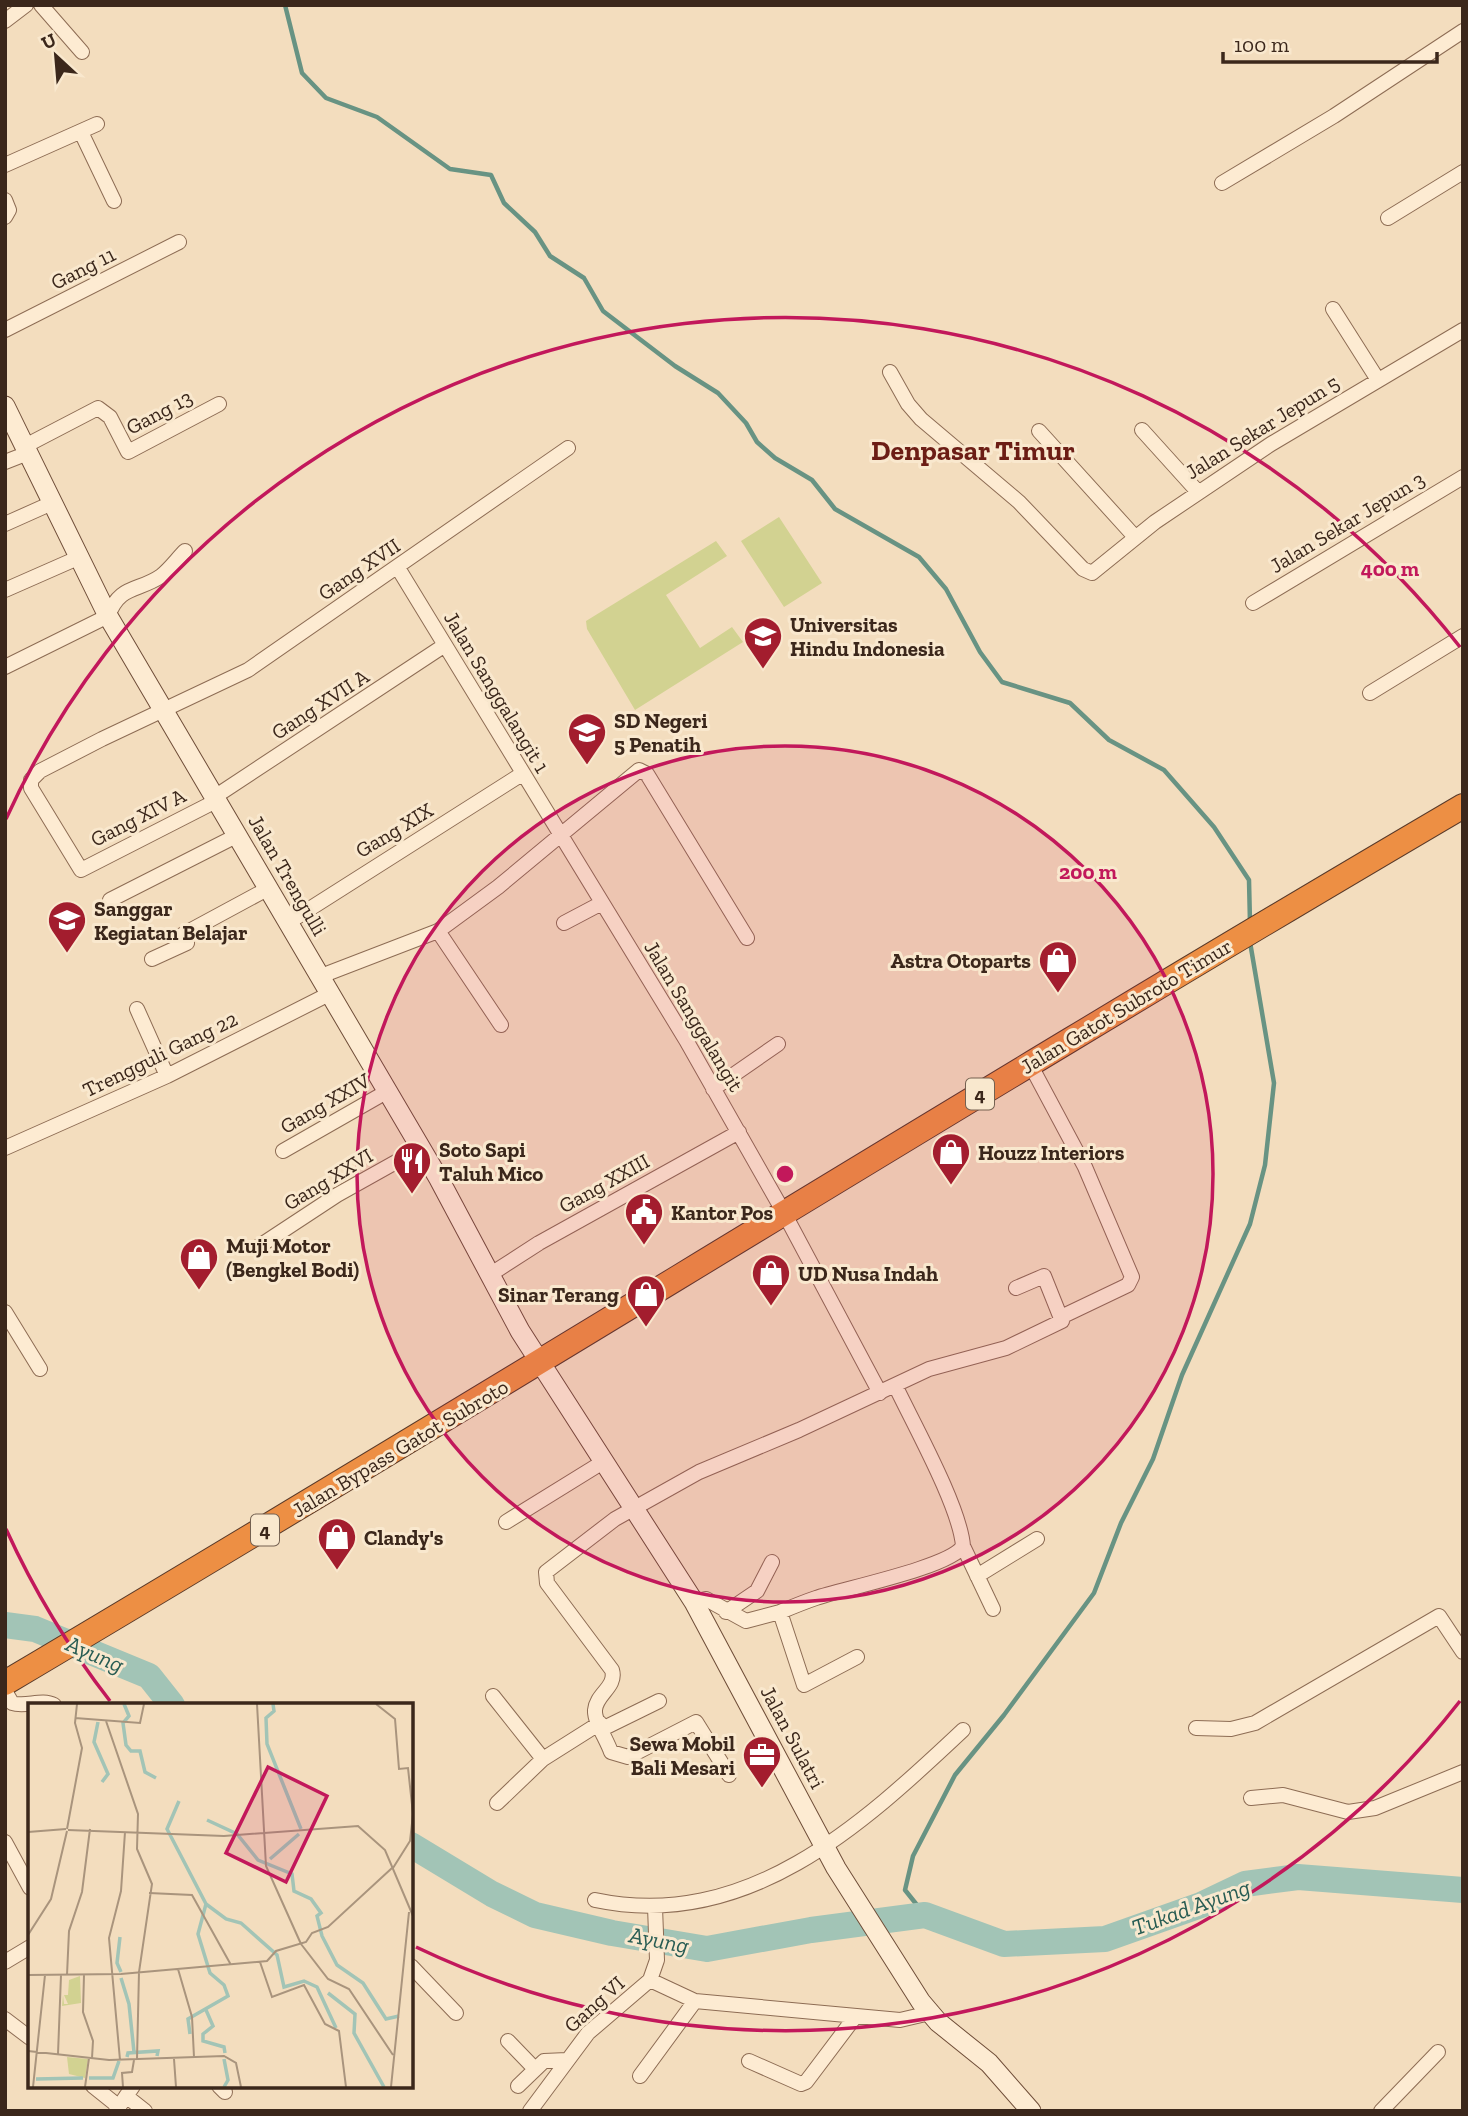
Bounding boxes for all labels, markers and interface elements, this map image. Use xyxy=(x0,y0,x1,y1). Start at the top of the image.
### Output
north arrow xyxy=(21,21,91,91)
scale bar xyxy=(1223,21,1436,65)
text: U xyxy=(38,28,60,55)
text: 100 m xyxy=(1234,32,1289,57)
street label: Gang 11 xyxy=(47,241,119,295)
street label: Jalan Sekar Jepun 5 xyxy=(1181,370,1343,484)
street label: Gang 13 xyxy=(122,384,196,440)
district label: Denpasar Timur xyxy=(871,434,1075,467)
street label: Jalan Sekar Jepun 3 xyxy=(1265,466,1429,578)
street label: Gang XVII xyxy=(313,533,405,605)
text: 400 m xyxy=(1361,556,1420,581)
street label: Jalan Sanggalangit 1 xyxy=(439,607,555,777)
place label: Universitas Hindu Indonesia xyxy=(790,612,945,661)
school or university icon: Universitas Hindu Indonesia xyxy=(742,615,784,670)
street label: Gang XVII A xyxy=(267,663,374,745)
place label: SD Negeri 5 Penatih xyxy=(614,708,707,757)
school or university icon: SD Negeri 5 Penatih xyxy=(566,711,608,766)
street label: Gang XIV A xyxy=(86,782,190,852)
street label: Gang XIX xyxy=(351,797,438,863)
street label: Jalan Trengulli xyxy=(243,810,333,940)
text: 200 m xyxy=(1059,859,1117,884)
place label: Sanggar Kegiatan Belajar xyxy=(94,896,248,945)
school or university icon: Sanggar Kegiatan Belajar xyxy=(46,899,88,954)
street label: Jalan Gatot Subroto Timur xyxy=(1016,933,1236,1079)
street label: Jalan Sanggalangit xyxy=(639,936,749,1096)
shop icon: Astra Otoparts xyxy=(1037,939,1079,994)
place label: Astra Otoparts xyxy=(891,948,1031,973)
street label: Trengguli Gang 22 xyxy=(79,1006,241,1102)
street label: Gang XXIV xyxy=(276,1067,375,1139)
road number: 4 xyxy=(966,1078,994,1110)
shop icon: Houzz Interiors xyxy=(930,1131,972,1186)
place label: Soto Sapi Taluh Mico xyxy=(439,1137,543,1186)
restaurant icon: Soto Sapi Taluh Mico xyxy=(391,1140,433,1195)
place label: Houzz Interiors xyxy=(978,1140,1125,1165)
street label: Gang XXVI xyxy=(279,1143,377,1215)
street label: Gang XXIII xyxy=(554,1148,654,1218)
centre of rings xyxy=(773,1162,797,1186)
public building icon: Kantor Pos xyxy=(623,1191,665,1246)
place label: Kantor Pos xyxy=(671,1200,774,1225)
place label: Muji Motor (Bengkel Bodi) xyxy=(226,1233,359,1282)
shop icon: Muji Motor (Bengkel Bodi) xyxy=(178,1236,220,1291)
shop icon: UD Nusa Indah xyxy=(750,1252,792,1307)
place label: UD Nusa Indah xyxy=(798,1261,938,1286)
shop icon: Sinar Terang xyxy=(625,1273,667,1328)
place label: Sinar Terang xyxy=(498,1282,619,1307)
street label: Jalan Bypass Gatot Subroto xyxy=(287,1373,513,1523)
road number: 4 xyxy=(251,1514,279,1546)
shop icon: Clandy's xyxy=(316,1516,358,1571)
place label: Clandy's xyxy=(364,1525,444,1550)
water label: Ayung xyxy=(61,1629,128,1679)
street label: Jalan Sulatri xyxy=(755,1681,831,1793)
inset map xyxy=(28,1703,413,2088)
place label: Sewa Mobil Bali Mesari xyxy=(630,1731,735,1780)
office icon: Sewa Mobil Bali Mesari xyxy=(741,1734,783,1789)
water label: Tukad Ayung xyxy=(1128,1873,1254,1941)
water label: Ayung xyxy=(626,1920,691,1960)
street label: Gang VI xyxy=(559,1970,629,2038)

